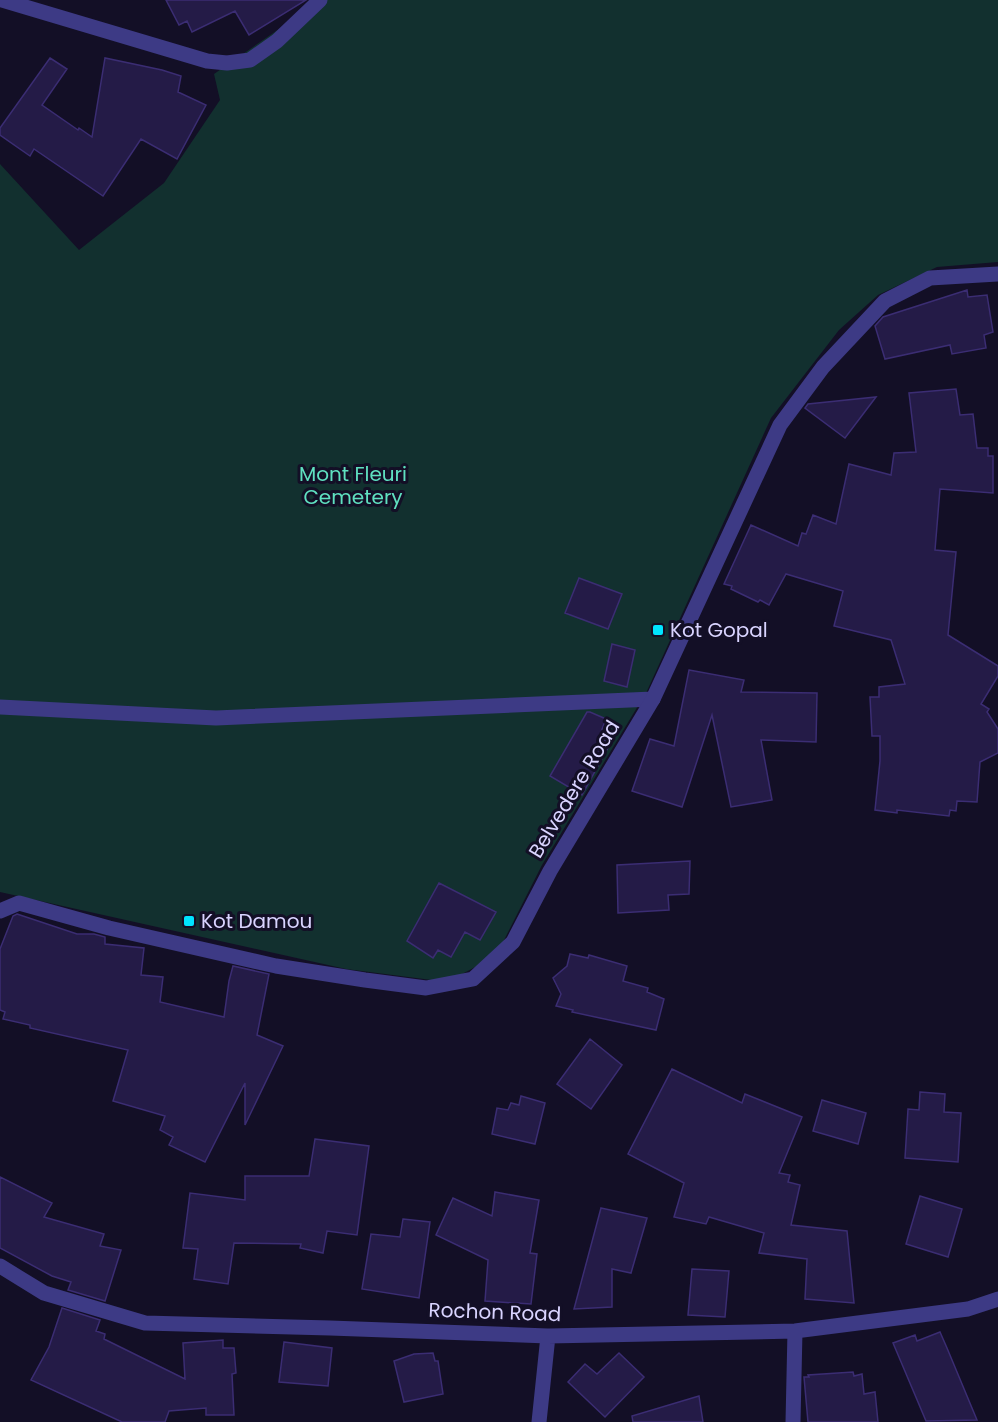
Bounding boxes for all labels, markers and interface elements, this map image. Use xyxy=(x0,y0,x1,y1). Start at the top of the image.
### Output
park label: Mont Fleuri Cemetery xyxy=(299,460,407,511)
place label: Kot Gopal xyxy=(670,616,768,644)
marker: Kot Gopal xyxy=(651,623,665,637)
street label: Belvedere Road xyxy=(522,715,626,863)
place label: Kot Damou xyxy=(201,907,312,935)
marker: Kot Damou xyxy=(182,914,196,928)
street label: Rochon Road xyxy=(428,1296,562,1328)

